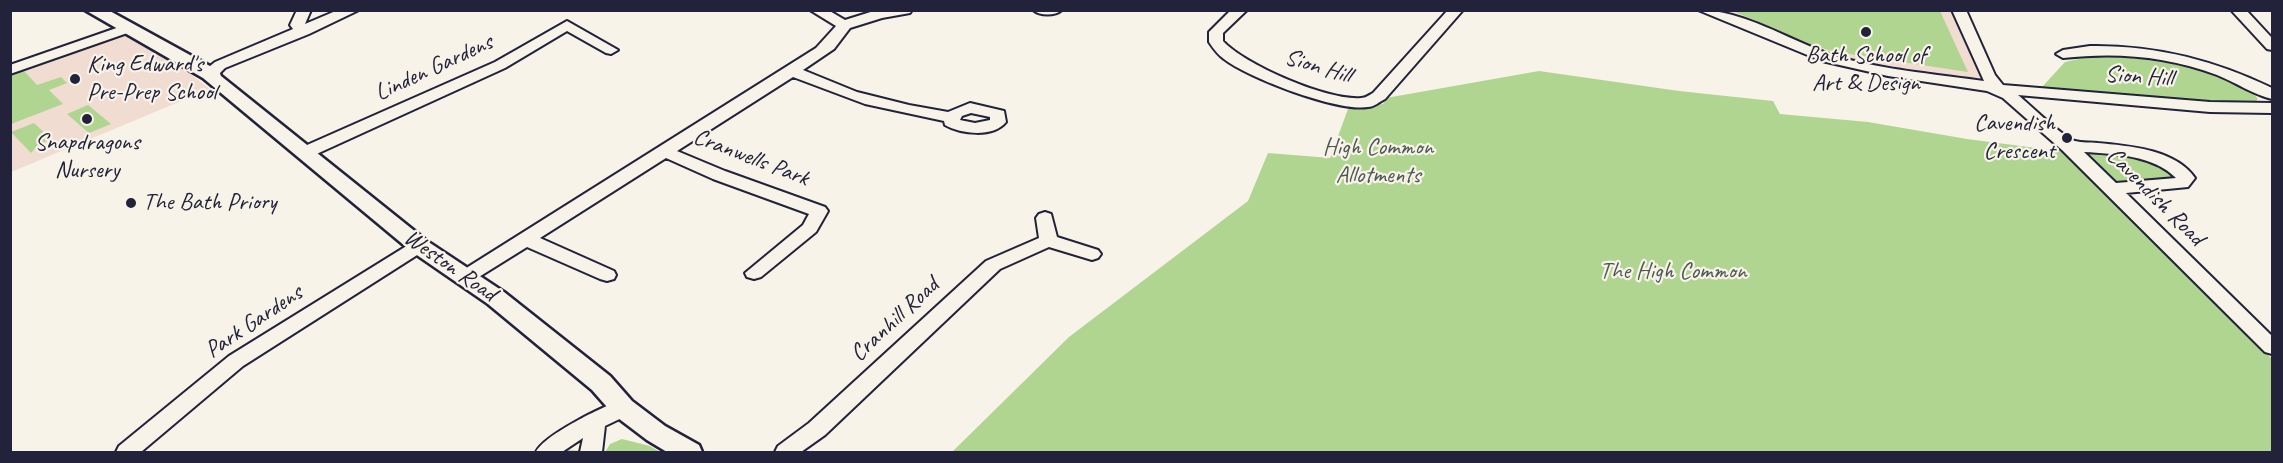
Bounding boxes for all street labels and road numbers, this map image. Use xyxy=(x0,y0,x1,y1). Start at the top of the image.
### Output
street label: Linden Gardens xyxy=(371,28,497,108)
street label: Sion Hill xyxy=(1281,43,1355,91)
street label: Sion Hill xyxy=(2104,60,2174,94)
street label: Cranwells Park xyxy=(689,123,813,193)
street label: Cavendish Road xyxy=(2100,142,2210,252)
street label: Weston Road xyxy=(398,224,502,308)
street label: Cranhill Road xyxy=(845,272,945,368)
street label: Park Gardens xyxy=(200,279,308,365)

